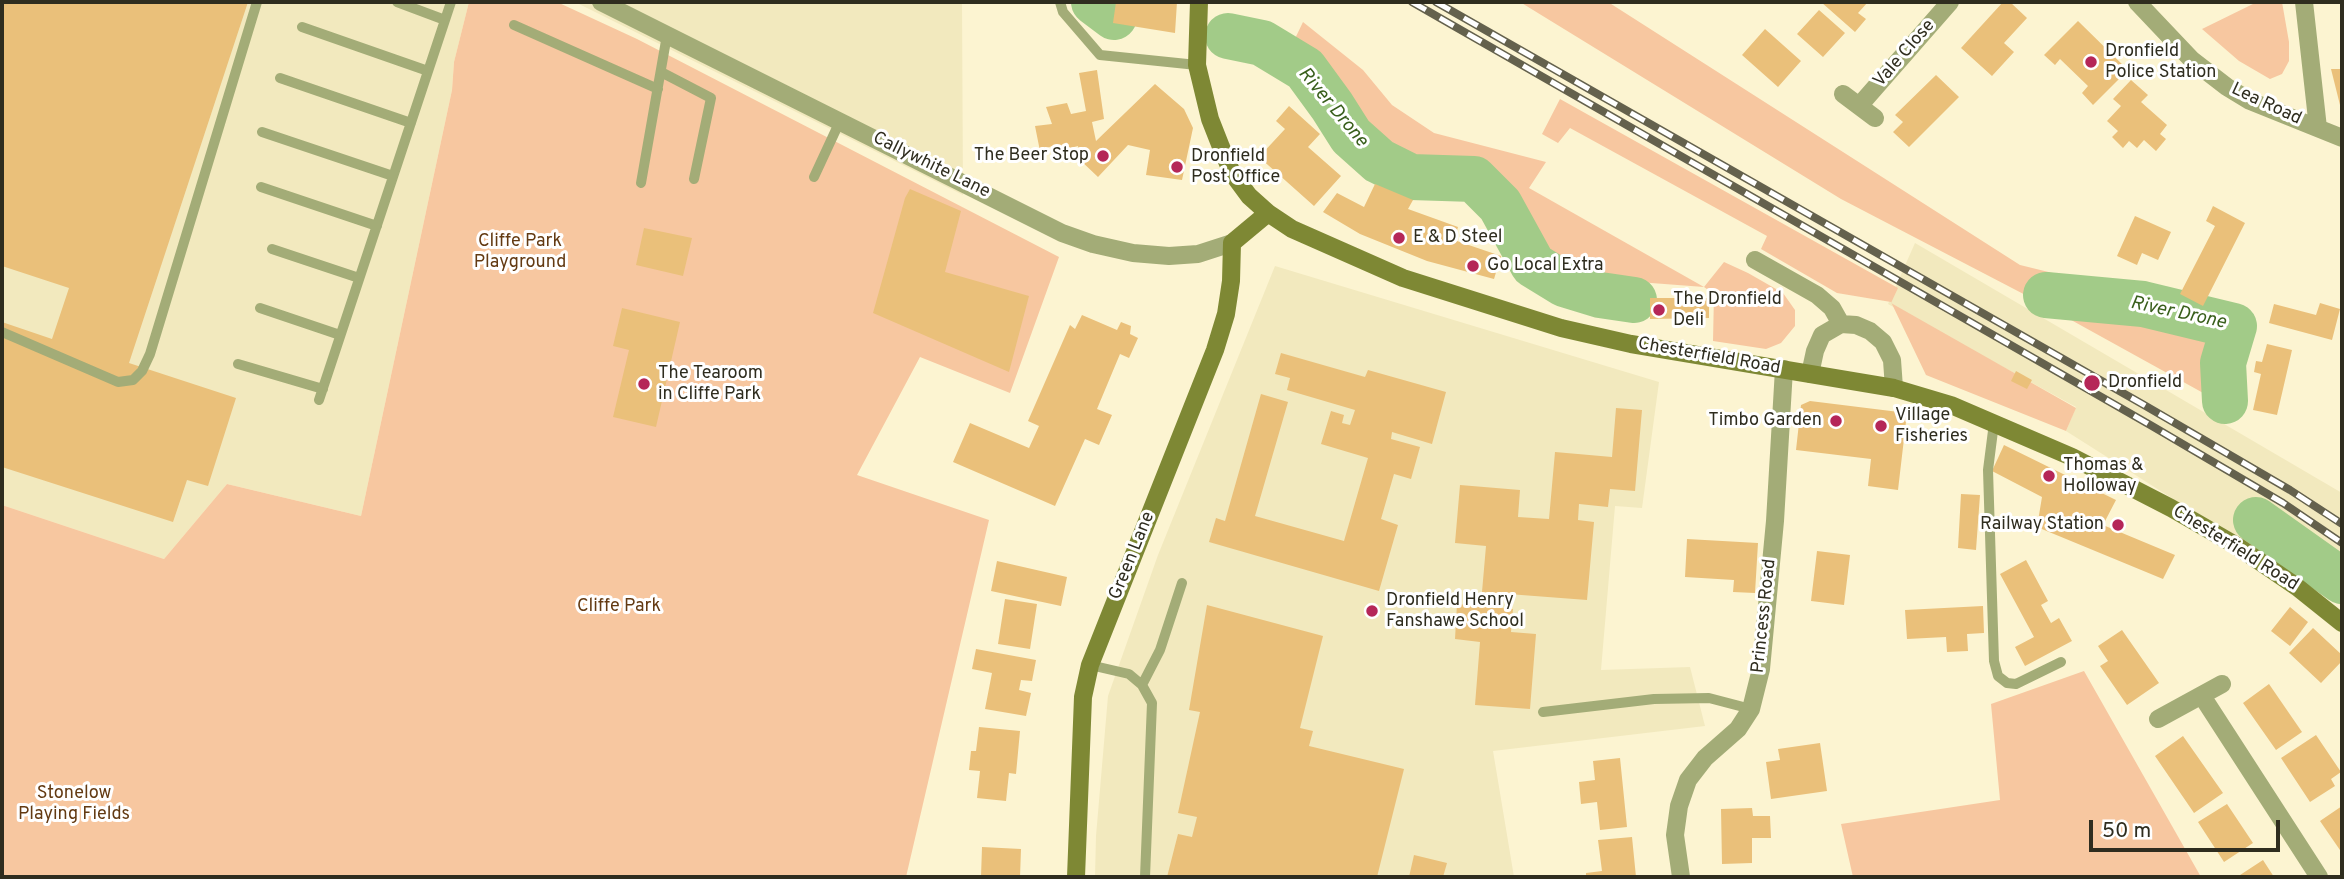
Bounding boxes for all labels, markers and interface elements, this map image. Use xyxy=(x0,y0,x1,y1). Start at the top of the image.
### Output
street label: Vale Close xyxy=(1870,16,1940,92)
place label: Dronfield Police Station xyxy=(2105,41,2216,84)
marker: Dronfield Police Station xyxy=(2083,54,2099,70)
water label: River Drone xyxy=(1292,64,1372,152)
street label: Lea Road xyxy=(2227,79,2305,131)
street label: Callywhite Lane xyxy=(869,128,993,204)
place label: The Beer Stop xyxy=(974,145,1089,167)
place label: Dronfield Post Office xyxy=(1191,146,1280,188)
marker: The Beer Stop xyxy=(1095,148,1111,164)
marker: Dronfield Post Office xyxy=(1169,159,1185,175)
place label: E & D Steel xyxy=(1413,227,1503,249)
marker: E & D Steel xyxy=(1391,230,1407,246)
park label: Cliffe Park Playground xyxy=(474,231,566,274)
place label: Go Local Extra xyxy=(1487,255,1603,277)
marker: Go Local Extra xyxy=(1465,258,1481,274)
place label: The Dronfield Deli xyxy=(1673,289,1782,332)
water label: River Drone xyxy=(2128,293,2228,335)
marker: The Dronfield Deli xyxy=(1651,302,1667,318)
street label: Chesterfield Road xyxy=(1636,334,1782,380)
place label: The Tearoom in Cliffe Park xyxy=(658,363,763,406)
place label: Dronfield xyxy=(2108,372,2182,394)
marker: Dronfield xyxy=(2082,373,2102,393)
marker: The Tearoom in Cliffe Park xyxy=(636,376,652,392)
place label: Village Fisheries xyxy=(1895,405,1968,448)
place label: Timbo Garden xyxy=(1708,410,1822,432)
marker: Timbo Garden xyxy=(1828,413,1844,429)
marker: Village Fisheries xyxy=(1873,418,1889,434)
place label: Thomas & Holloway xyxy=(2063,455,2144,498)
marker: Thomas & Holloway xyxy=(2041,468,2057,484)
street label: Chesterfield Road xyxy=(2168,502,2302,596)
street label: Green Lane xyxy=(1106,509,1160,603)
place label: Railway Station xyxy=(1980,514,2104,536)
marker: Railway Station xyxy=(2110,517,2126,533)
street label: Princess Road xyxy=(1748,558,1782,674)
place label: Dronfield Henry Fanshawe School xyxy=(1386,590,1524,632)
park label: Cliffe Park xyxy=(577,596,661,618)
marker: Dronfield Henry Fanshawe School xyxy=(1364,603,1380,619)
park label: Stonelow Playing Fields xyxy=(18,783,130,826)
scale bar xyxy=(2092,806,2283,850)
text: 50 m xyxy=(2102,818,2151,845)

